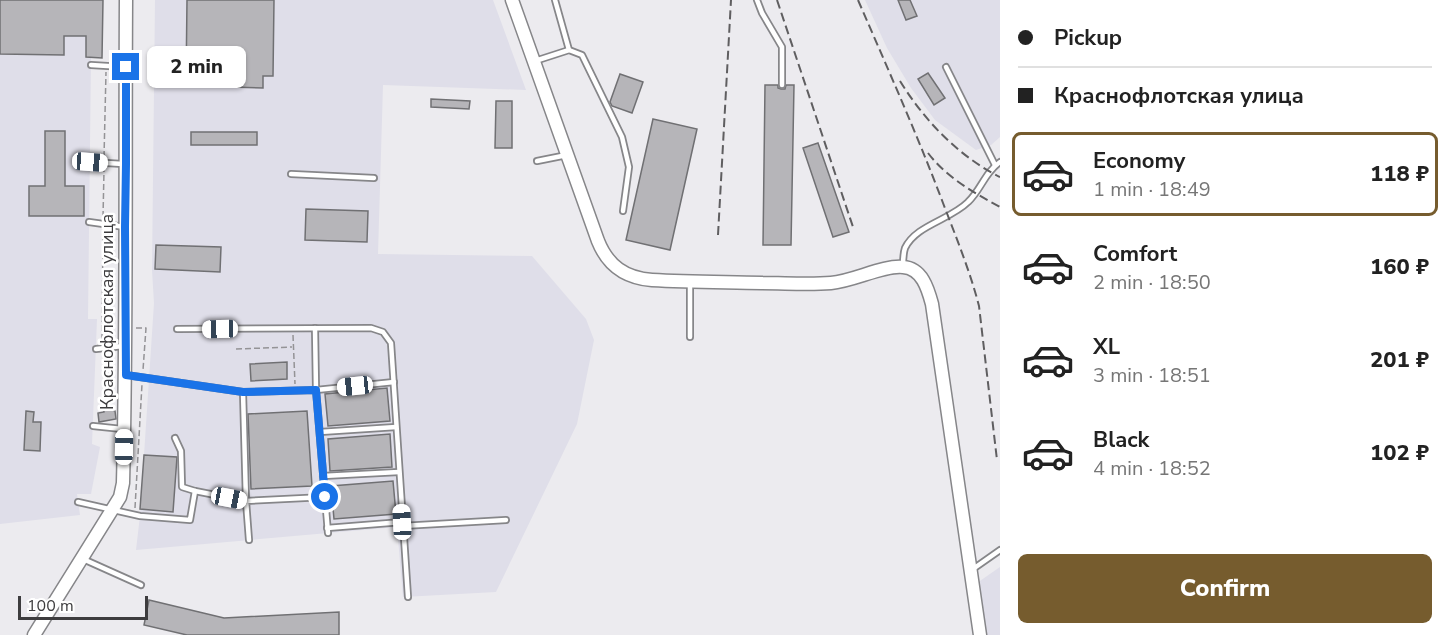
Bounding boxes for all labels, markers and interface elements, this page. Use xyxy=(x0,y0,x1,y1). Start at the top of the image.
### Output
text: Pickup xyxy=(1054,23,1122,53)
callout: 2 min xyxy=(147,46,246,88)
route end xyxy=(112,53,139,80)
text: 2 min xyxy=(170,53,223,80)
text: Краснофлотская улица xyxy=(1054,81,1304,111)
text: Economy xyxy=(1093,146,1185,176)
icon: car xyxy=(1021,147,1075,201)
car xyxy=(71,152,109,172)
text: 118 ₽ xyxy=(1370,159,1429,189)
text: 1 min · 18:49 xyxy=(1093,176,1211,203)
street label: Краснофлотская улица xyxy=(95,214,119,410)
text: Comfort xyxy=(1093,239,1177,269)
icon: car xyxy=(1021,240,1075,294)
text: 160 ₽ xyxy=(1370,252,1429,282)
text: 2 min · 18:50 xyxy=(1093,269,1211,296)
car xyxy=(202,320,238,338)
text: XL xyxy=(1093,332,1120,362)
icon: car xyxy=(1021,333,1075,387)
text: 201 ₽ xyxy=(1370,345,1429,375)
text: 3 min · 18:51 xyxy=(1093,362,1211,389)
car xyxy=(336,375,374,397)
text: Black xyxy=(1093,425,1149,455)
icon: car xyxy=(1021,426,1075,480)
car xyxy=(115,429,133,465)
text: 102 ₽ xyxy=(1370,438,1429,468)
text: 4 min · 18:52 xyxy=(1093,455,1211,482)
route start xyxy=(311,483,338,510)
car xyxy=(210,486,248,510)
car xyxy=(392,504,412,540)
button: Confirm xyxy=(1018,554,1432,623)
scale bar xyxy=(18,593,148,620)
text: 100 m xyxy=(27,595,74,617)

